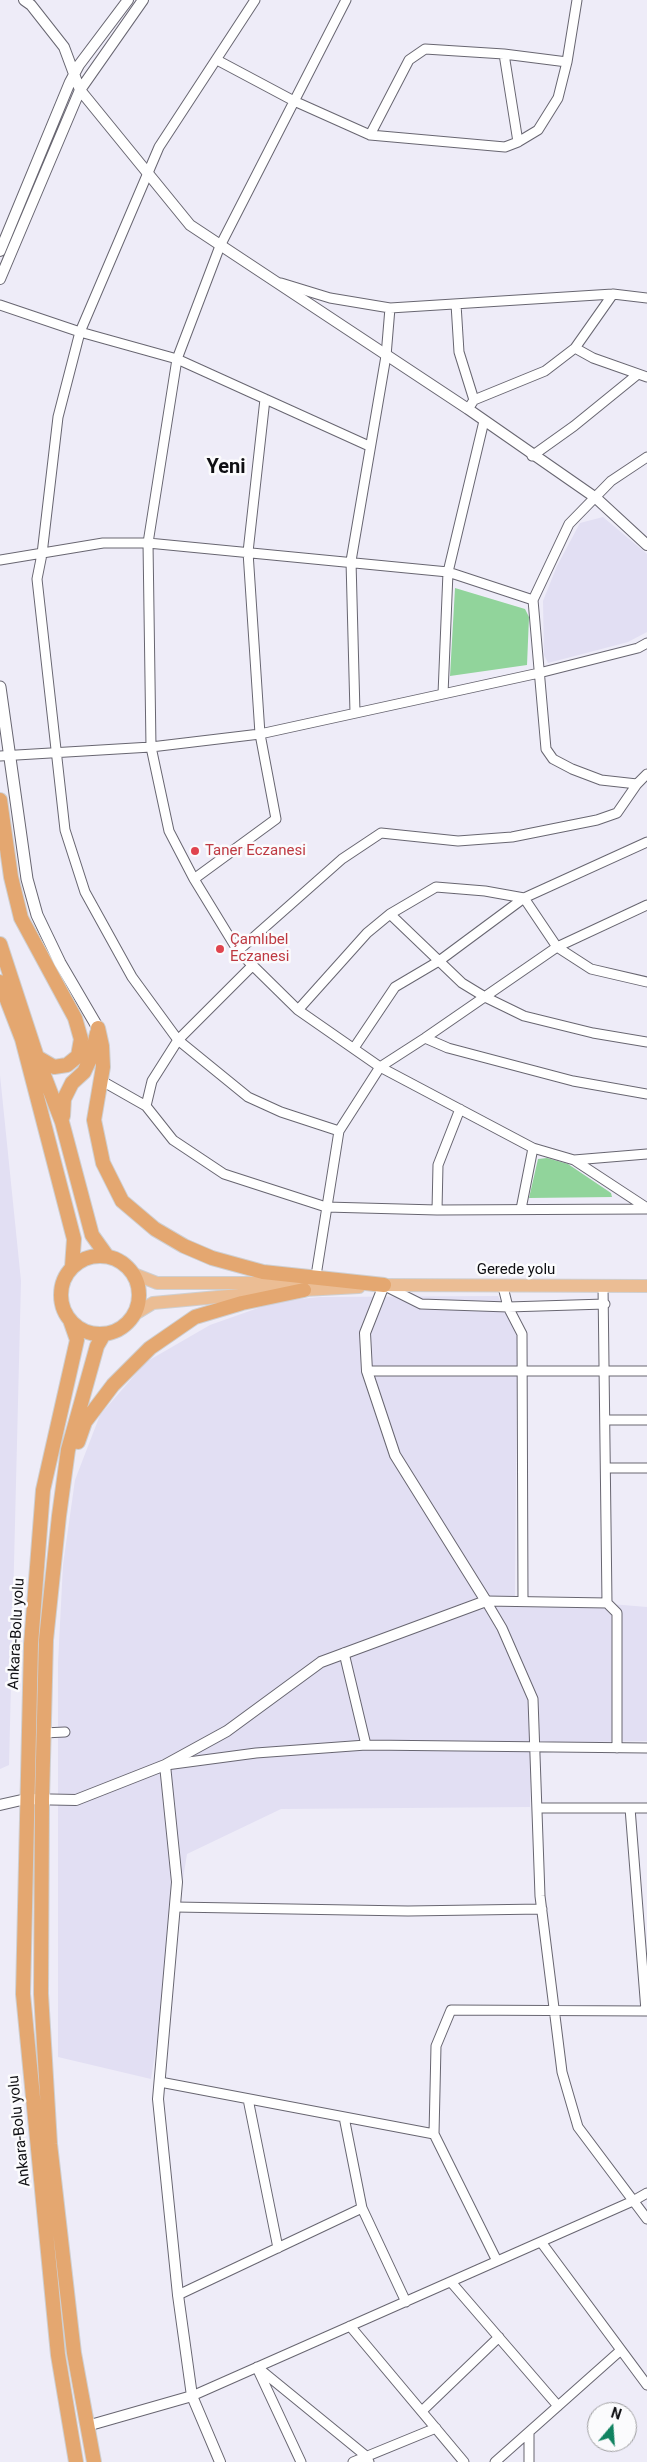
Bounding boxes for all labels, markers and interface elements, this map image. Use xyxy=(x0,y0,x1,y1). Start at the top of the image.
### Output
district label: Yeni xyxy=(206,456,246,480)
place label: Taner Eczanesi xyxy=(205,842,306,860)
marker: Taner Eczanesi xyxy=(189,845,201,857)
place label: Çamlıbel Eczanesi xyxy=(230,931,289,966)
marker: Çamlıbel Eczanesi xyxy=(214,943,226,955)
street label: Gerede yolu xyxy=(477,1261,555,1279)
street label: Ankara-Bolu yolu xyxy=(5,1578,29,1690)
street label: Ankara-Bolu yolu xyxy=(5,2074,35,2188)
north arrow xyxy=(587,2402,637,2452)
text: N xyxy=(609,2405,623,2423)

